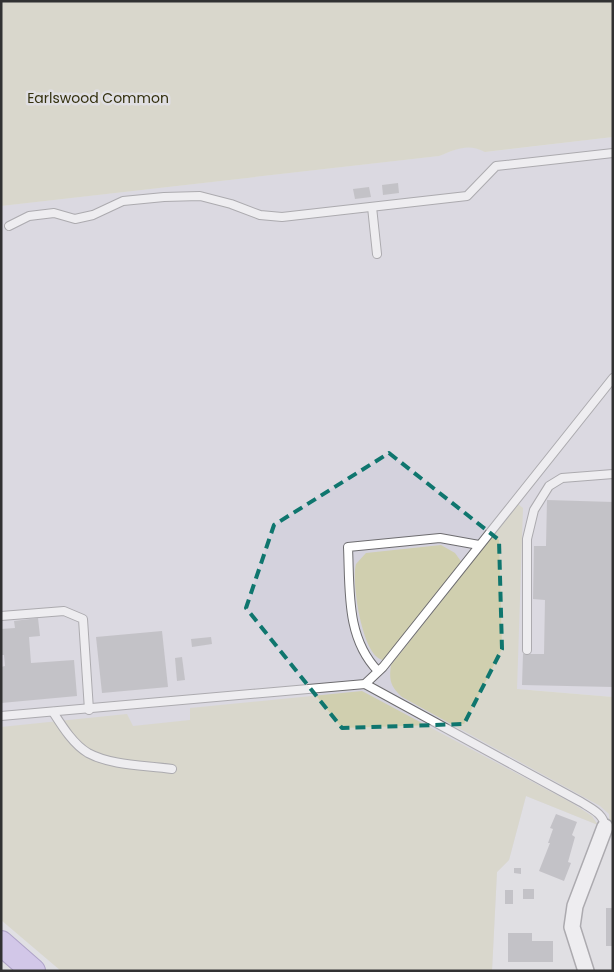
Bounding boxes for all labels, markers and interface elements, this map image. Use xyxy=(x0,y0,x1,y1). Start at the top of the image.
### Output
park label: Earlswood Common xyxy=(27,88,169,108)

